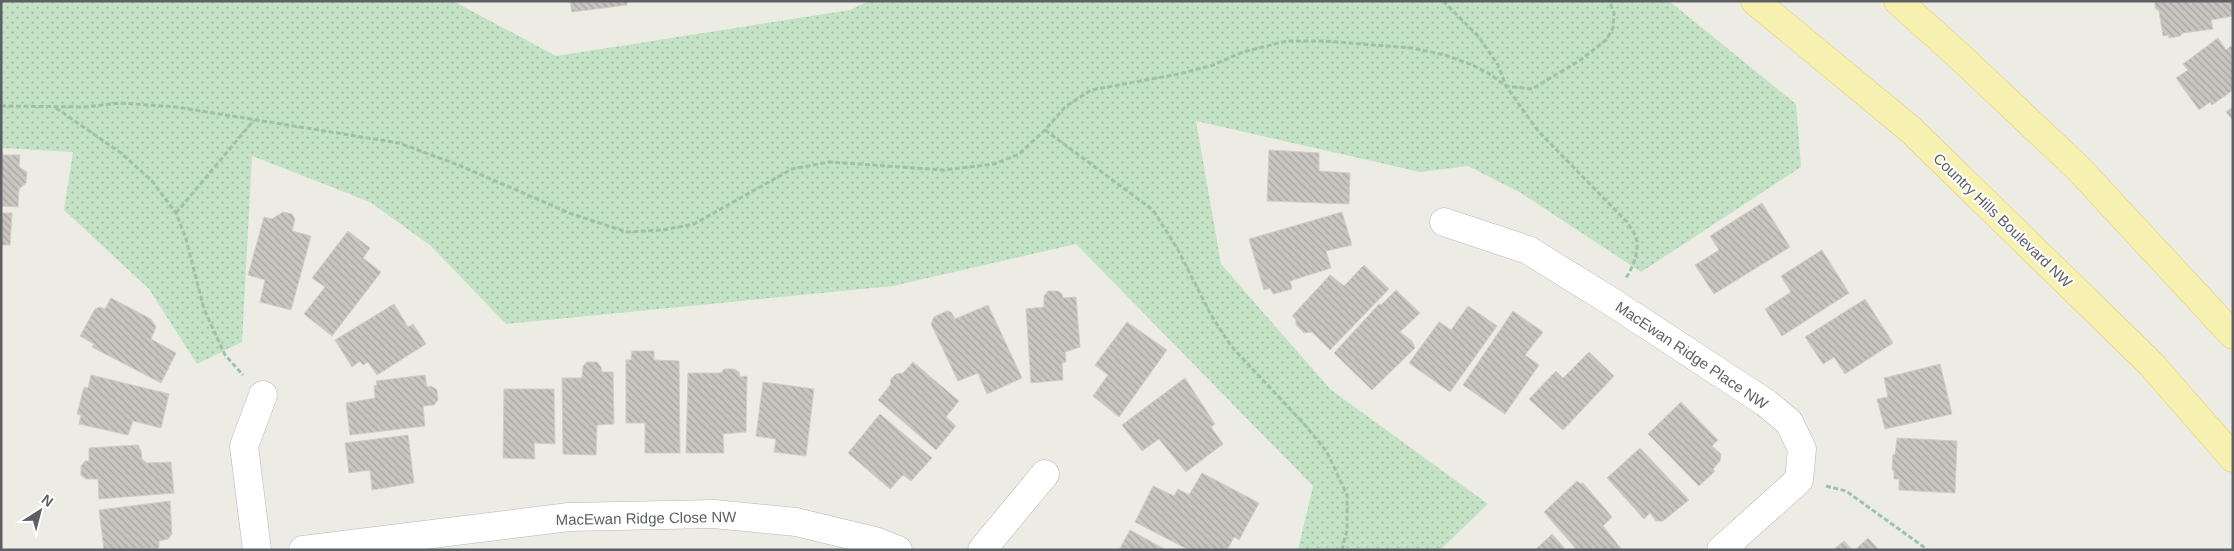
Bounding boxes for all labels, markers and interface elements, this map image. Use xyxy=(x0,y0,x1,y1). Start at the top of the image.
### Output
street label: Country Hills Boulevard NW xyxy=(1930,149,2076,291)
street label: MacEwan Ridge Place NW xyxy=(1613,298,1772,413)
north arrow xyxy=(15,486,65,536)
text: N xyxy=(39,491,56,510)
street label: MacEwan Ridge Close NW xyxy=(555,508,737,528)

